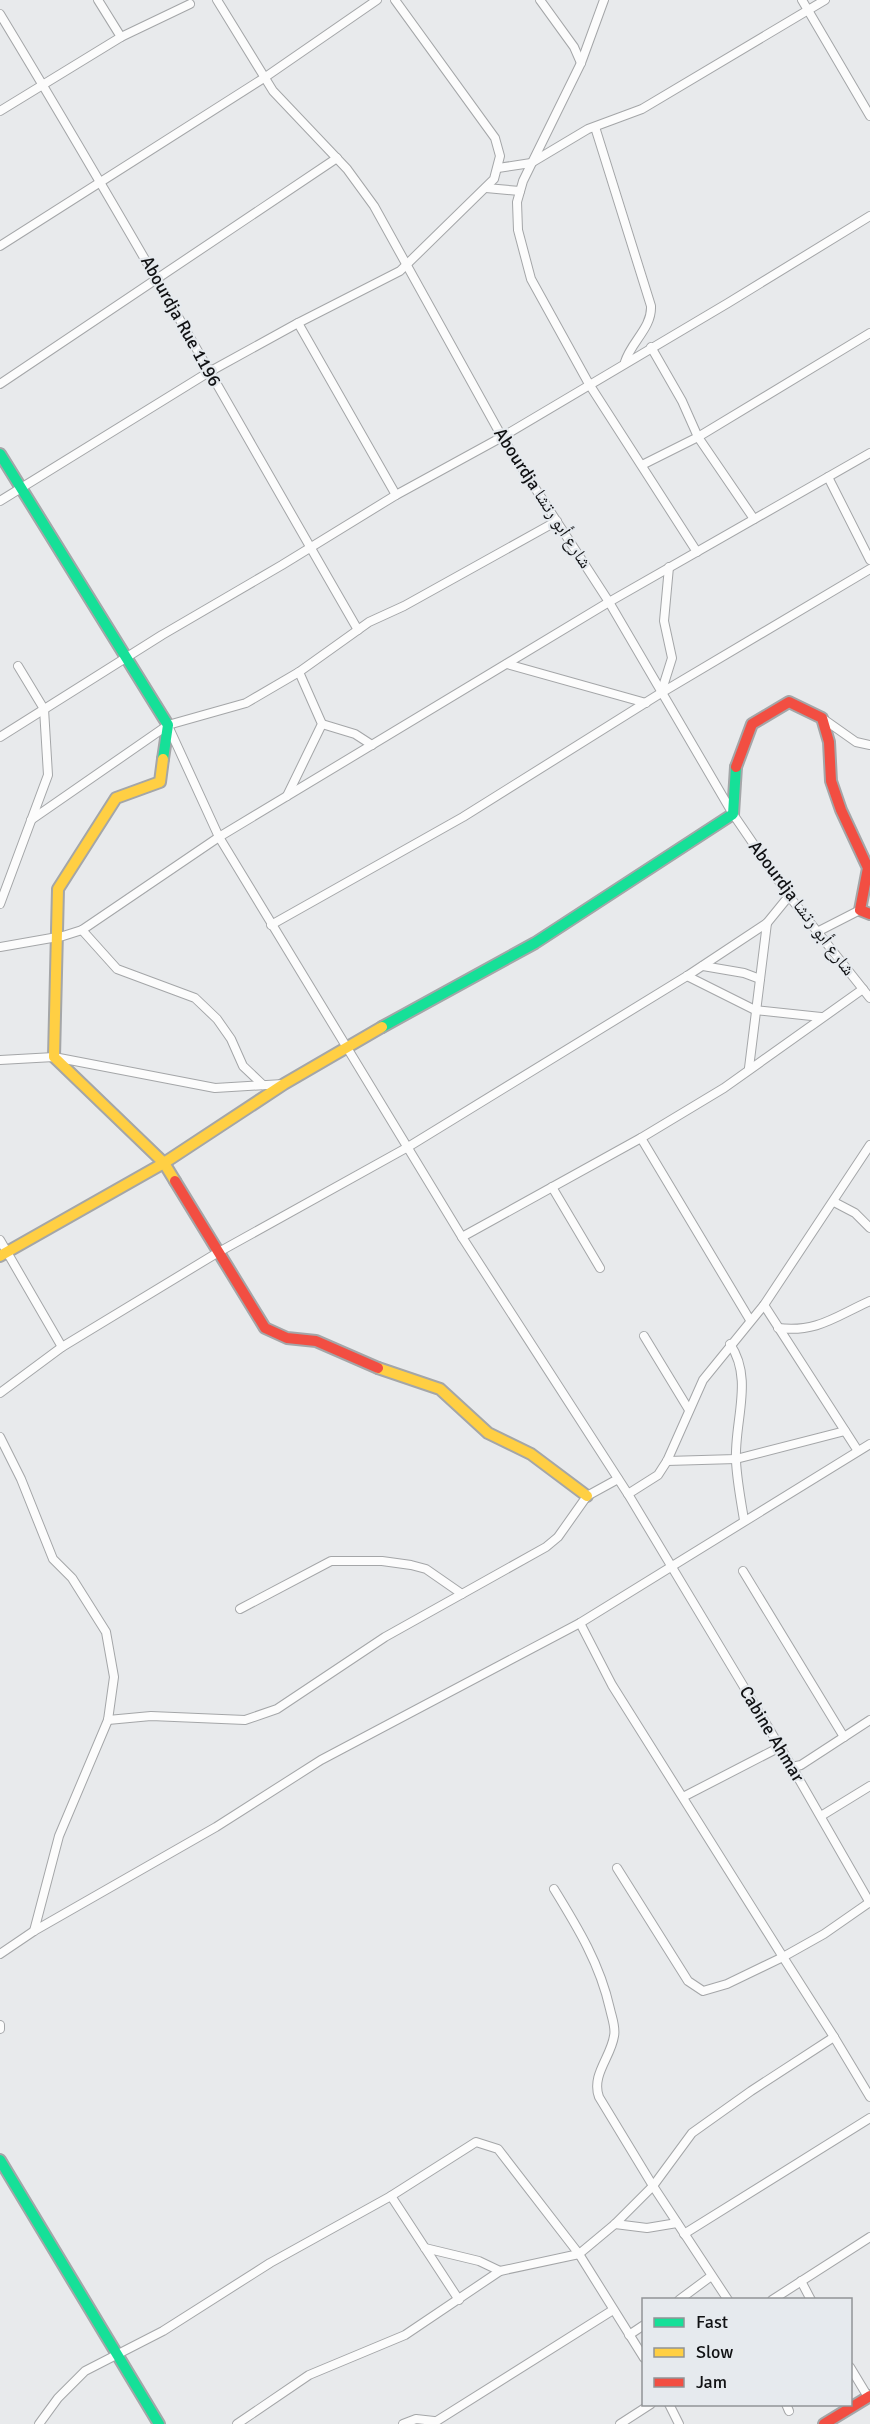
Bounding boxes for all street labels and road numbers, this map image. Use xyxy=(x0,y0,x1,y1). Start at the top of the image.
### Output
street label: Abourdja Rue 1196 xyxy=(136,252,226,390)
street label: Abourdja شارع أبو رتشا xyxy=(489,424,597,572)
street label: Abourdja شارع أبو رتشا xyxy=(744,836,860,980)
street label: Cabine Ahmar xyxy=(735,1682,809,1786)

